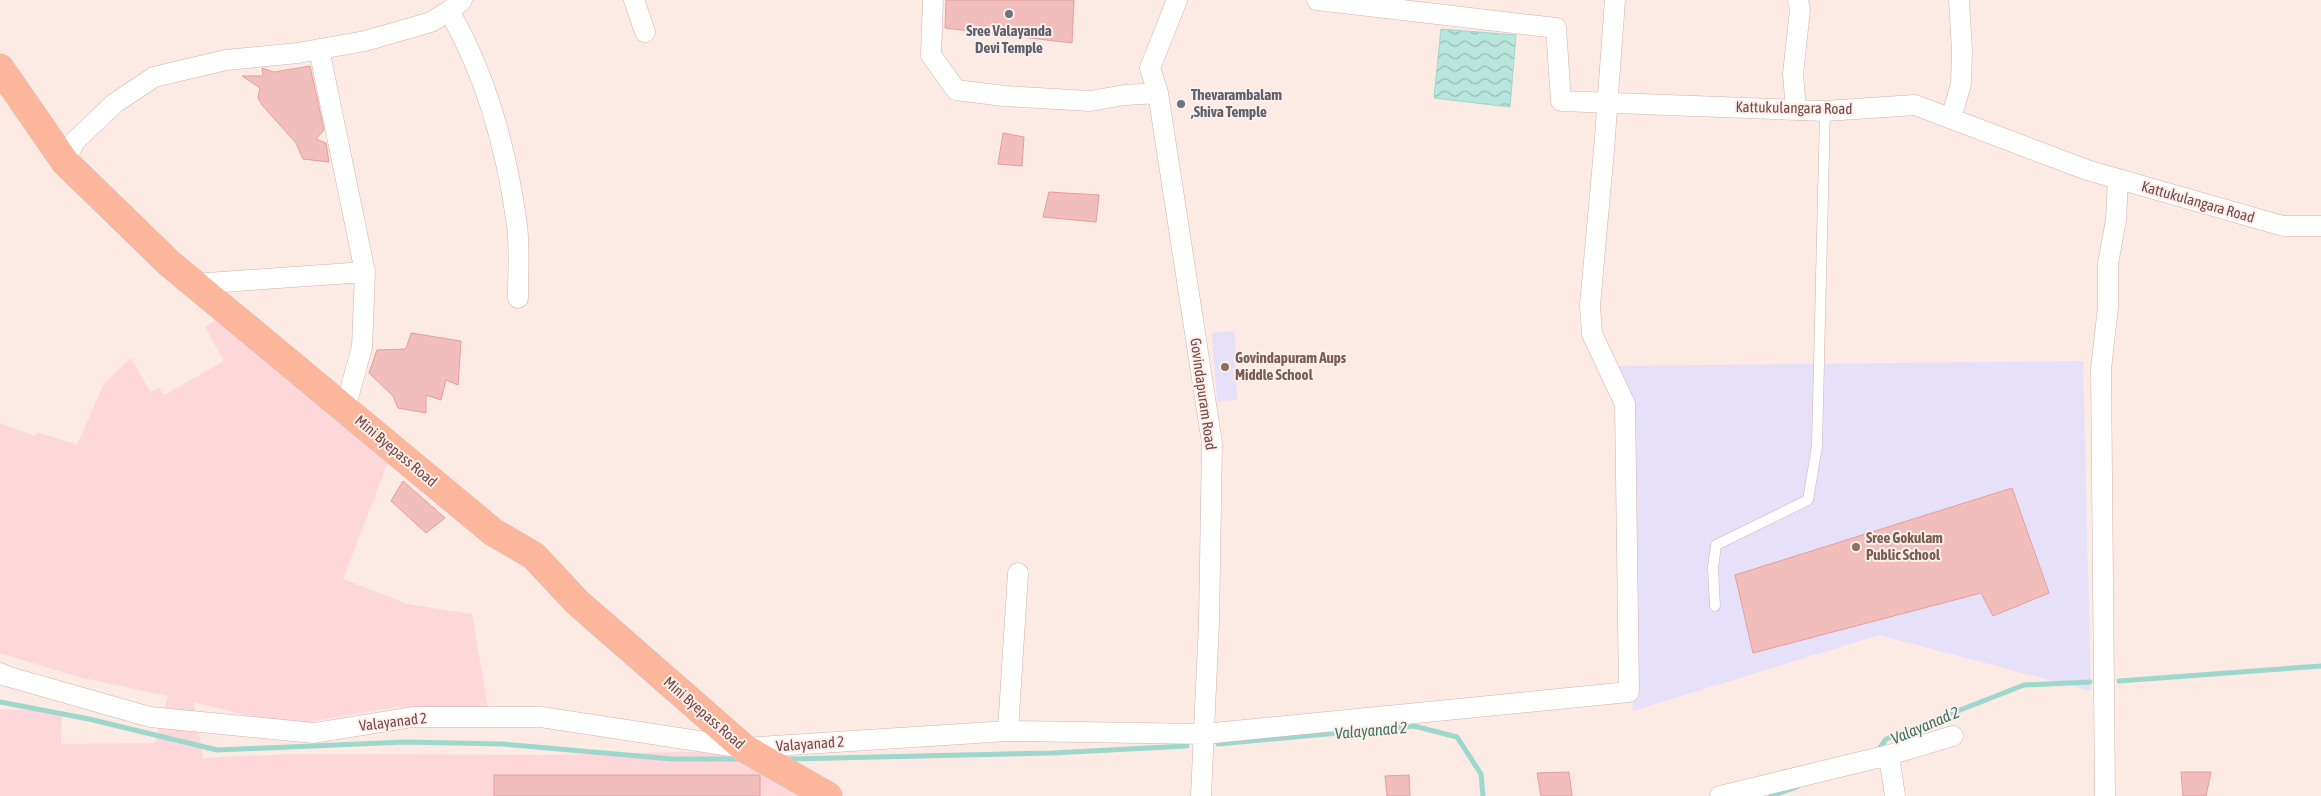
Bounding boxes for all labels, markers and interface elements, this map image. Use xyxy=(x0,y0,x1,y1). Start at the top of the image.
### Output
marker: Sree Valayanda Devi Temple xyxy=(1003,8,1015,20)
place label: Sree Valayanda Devi Temple xyxy=(966,22,1052,56)
place label: Thevarambalam ,Shiva Temple xyxy=(1190,86,1282,120)
marker: Thevarambalam ,Shiva Temple xyxy=(1175,98,1187,110)
street label: Kattukulangara Road xyxy=(1735,98,1853,117)
street label: Kattukulangara Road xyxy=(2140,177,2257,226)
street label: Govindapuram Road xyxy=(1187,337,1220,451)
place label: Govindapuram Aups Middle School xyxy=(1235,349,1347,383)
marker: Govindapuram Aups Middle School xyxy=(1219,361,1231,373)
street label: Mini Byepass Road xyxy=(352,411,441,490)
place label: Sree Gokulam Public School xyxy=(1866,529,1943,563)
marker: Sree Gokulam Public School xyxy=(1850,541,1862,553)
street label: Mini Byepass Road xyxy=(660,673,748,752)
water label: Valayanad 2 xyxy=(1888,702,1963,748)
street label: Valayanad 2 xyxy=(358,709,428,734)
water label: Valayanad 2 xyxy=(1334,718,1409,743)
street label: Valayanad 2 xyxy=(775,733,845,754)

